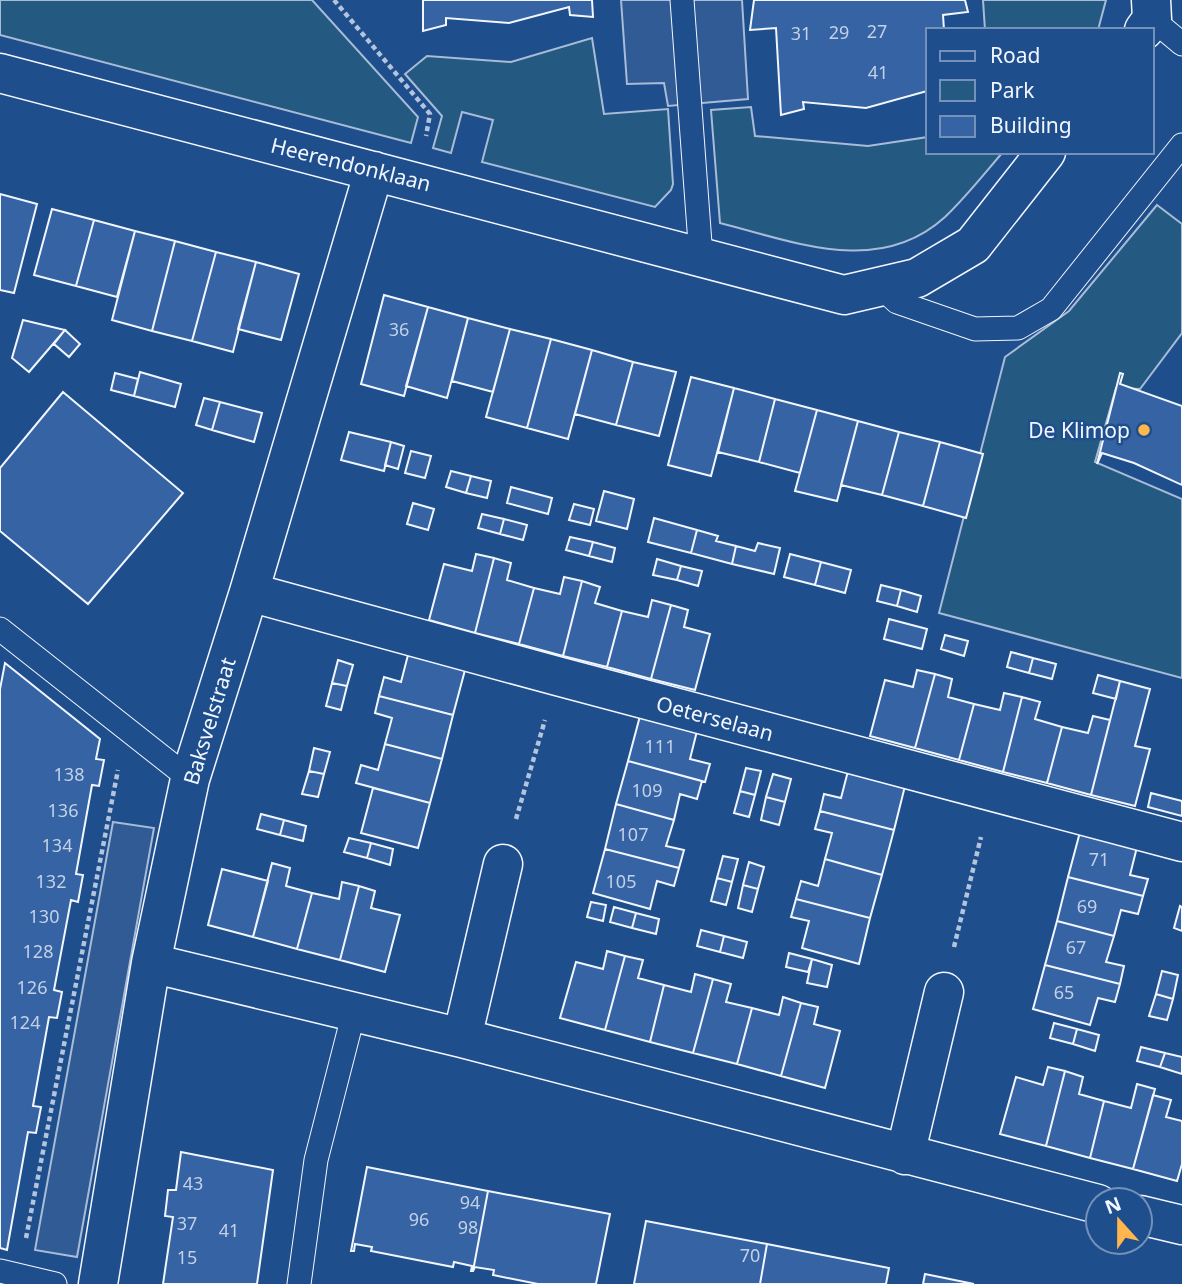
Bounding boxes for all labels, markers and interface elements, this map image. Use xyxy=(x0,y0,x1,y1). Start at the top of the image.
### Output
house number: 27 xyxy=(867,19,887,43)
house number: 29 xyxy=(829,20,849,44)
house number: 31 xyxy=(791,21,811,45)
legend xyxy=(926,28,1154,154)
text: Road xyxy=(990,41,1040,69)
house number: 41 xyxy=(868,60,888,84)
text: Park xyxy=(990,76,1035,104)
text: Building xyxy=(990,111,1072,139)
street label: Heerendonklaan xyxy=(268,131,434,197)
house number: 36 xyxy=(389,317,409,341)
place label: De Klimop xyxy=(1028,416,1130,444)
marker: De Klimop xyxy=(1136,422,1152,438)
street label: Baksvelstraat xyxy=(176,654,242,788)
street label: Oeterselaan xyxy=(653,689,777,747)
house number: 111 xyxy=(645,734,675,758)
house number: 138 xyxy=(54,762,84,786)
house number: 109 xyxy=(632,778,662,802)
house number: 136 xyxy=(48,798,78,822)
house number: 107 xyxy=(618,822,648,846)
house number: 134 xyxy=(42,833,72,857)
house number: 71 xyxy=(1089,847,1109,871)
house number: 132 xyxy=(36,869,66,893)
house number: 105 xyxy=(606,869,636,893)
house number: 69 xyxy=(1077,894,1097,918)
house number: 130 xyxy=(29,904,59,928)
house number: 67 xyxy=(1066,935,1086,959)
house number: 128 xyxy=(23,939,53,963)
house number: 126 xyxy=(17,975,47,999)
house number: 65 xyxy=(1054,980,1074,1004)
house number: 124 xyxy=(10,1010,40,1034)
house number: 43 xyxy=(183,1171,203,1195)
north arrow xyxy=(1084,1186,1154,1256)
house number: 94 xyxy=(460,1190,480,1214)
text: N xyxy=(1101,1190,1125,1220)
house number: 96 xyxy=(409,1207,429,1231)
house number: 37 xyxy=(177,1211,197,1235)
house number: 98 xyxy=(458,1215,478,1239)
house number: 41 xyxy=(219,1218,239,1242)
house number: 70 xyxy=(740,1243,760,1267)
house number: 15 xyxy=(177,1245,197,1269)

